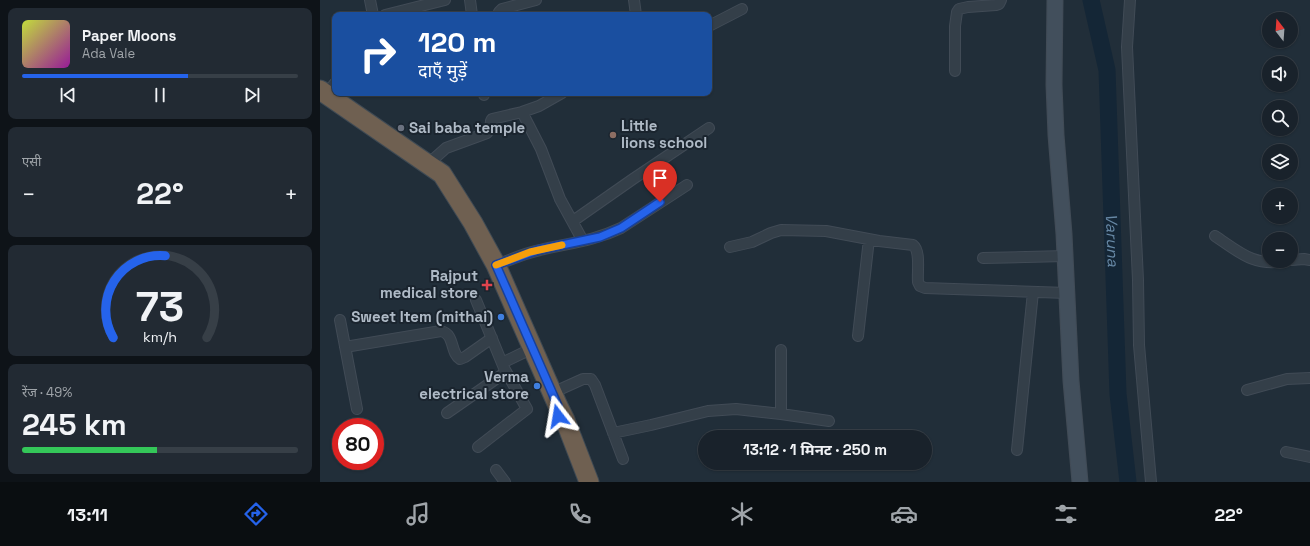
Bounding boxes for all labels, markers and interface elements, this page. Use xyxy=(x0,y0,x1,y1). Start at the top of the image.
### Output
north arrow xyxy=(1262,12,1298,48)
map controls xyxy=(1262,12,1298,268)
text: 120 m xyxy=(418,24,496,60)
text: Paper Moons xyxy=(82,26,176,45)
icon: right xyxy=(352,28,404,80)
text: Ada Vale xyxy=(82,45,135,62)
button: sound xyxy=(1262,56,1298,92)
text: दाएँ मुड़ें xyxy=(418,59,467,82)
icon: previous xyxy=(57,84,79,106)
icon: pause xyxy=(149,84,171,106)
icon: next xyxy=(241,84,263,106)
button: search xyxy=(1262,100,1298,136)
place label: Little lions school xyxy=(621,116,707,152)
place label: Sai baba temple xyxy=(409,118,525,137)
marker: Sai baba temple xyxy=(396,123,406,133)
marker: Little lions school xyxy=(608,130,618,140)
button: layers xyxy=(1262,144,1298,180)
text: एसी xyxy=(22,153,41,170)
pin xyxy=(643,161,677,202)
icon: arrive xyxy=(649,167,671,189)
text: 22° xyxy=(136,174,184,213)
text: − xyxy=(22,180,36,208)
text: + xyxy=(284,180,298,208)
button: + xyxy=(1262,188,1298,224)
water label: Varuna xyxy=(1101,213,1124,268)
button: − xyxy=(1262,232,1298,268)
place label: Rajput medical store xyxy=(380,266,478,302)
marker: Rajput medical store xyxy=(481,279,493,291)
text: 73 xyxy=(136,280,184,333)
place label: Sweet Item (mithai) xyxy=(351,307,493,326)
marker: Sweet Item (mithai) xyxy=(496,312,506,322)
text: km/h xyxy=(143,328,177,346)
place label: Verma electrical store xyxy=(419,367,529,403)
marker: Verma electrical store xyxy=(532,381,542,391)
text: रेंज · 49% xyxy=(22,384,72,401)
position arrow xyxy=(537,395,579,437)
text: 245 km xyxy=(22,405,127,444)
speed limit sign: 80 xyxy=(332,418,384,470)
text: 13:12 · 1 मिनट · 250 m xyxy=(743,440,887,459)
icon: directions xyxy=(242,500,270,528)
icon: music xyxy=(404,500,432,528)
icon: phone xyxy=(566,500,594,528)
icon: climate xyxy=(728,500,756,528)
icon: car xyxy=(890,500,918,528)
icon: filters xyxy=(1052,500,1080,528)
text: 13:11 xyxy=(67,503,108,526)
text: 22° xyxy=(1214,503,1243,526)

